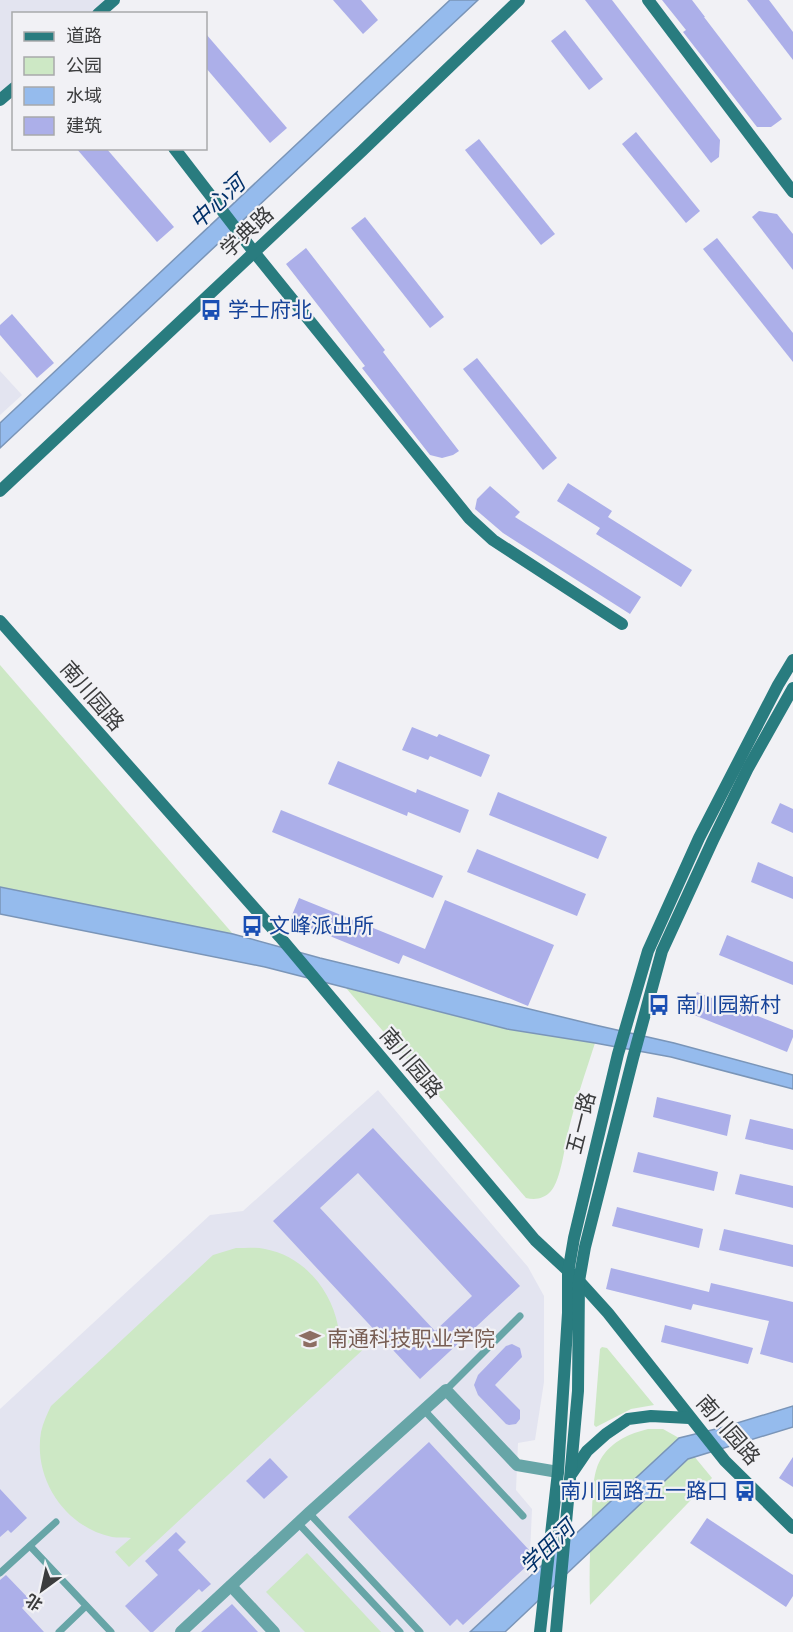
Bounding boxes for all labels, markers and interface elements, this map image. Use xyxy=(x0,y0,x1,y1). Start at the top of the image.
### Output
legend xyxy=(12,12,207,150)
text: 道路 xyxy=(66,25,102,47)
text: 公园 xyxy=(66,55,102,77)
text: 水域 xyxy=(66,85,102,107)
text: 建筑 xyxy=(66,115,102,137)
water label: 中心河 xyxy=(184,167,254,235)
street label: 学典路 xyxy=(215,201,279,263)
place label: 学士府北 xyxy=(228,297,312,323)
bus stop icon: 学士府北 xyxy=(199,298,223,322)
street label: 南川园路 xyxy=(55,656,129,736)
place label: 文峰派出所 xyxy=(269,913,374,939)
bus stop icon: 文峰派出所 xyxy=(240,914,264,938)
place label: 南川园新村 xyxy=(676,992,781,1018)
bus stop icon: 南川园新村 xyxy=(647,993,671,1017)
street label: 南川园路 xyxy=(374,1022,448,1104)
street label: 五一路 xyxy=(561,1089,601,1157)
place label: 南通科技职业学院 xyxy=(327,1326,495,1352)
school or university icon: 南通科技职业学院 xyxy=(298,1327,322,1351)
street label: 南川园路 xyxy=(691,1390,765,1470)
place label: 南川园路五一路口 xyxy=(560,1478,728,1504)
bus stop icon: 南川园路五一路口 xyxy=(733,1479,757,1503)
water label: 学田河 xyxy=(514,1512,583,1580)
north arrow xyxy=(12,1560,72,1620)
text: 北 xyxy=(22,1590,46,1614)

